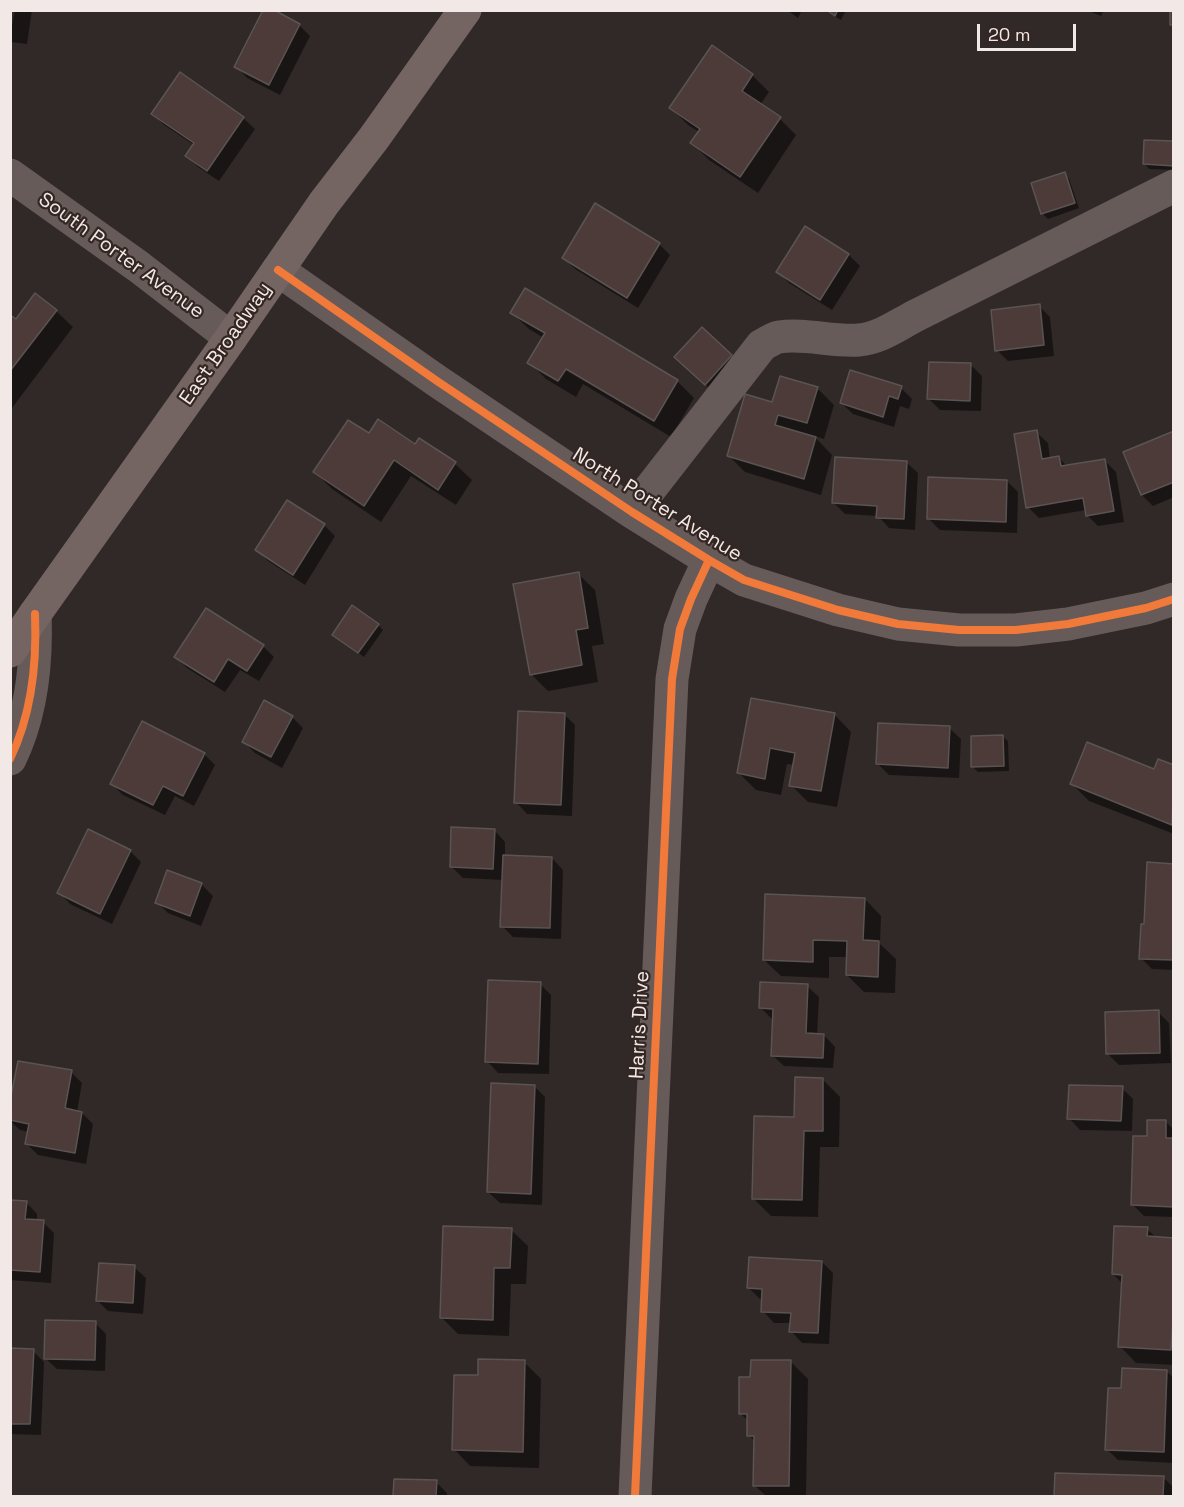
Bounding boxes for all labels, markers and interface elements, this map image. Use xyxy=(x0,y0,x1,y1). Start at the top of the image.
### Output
scale bar xyxy=(980,12,1079,50)
text: 20 m xyxy=(988,23,1031,46)
street label: South Porter Avenue xyxy=(33,188,209,324)
street label: East Broadway xyxy=(175,278,277,410)
street label: North Porter Avenue xyxy=(568,443,746,567)
street label: Harris Drive xyxy=(625,970,655,1080)

